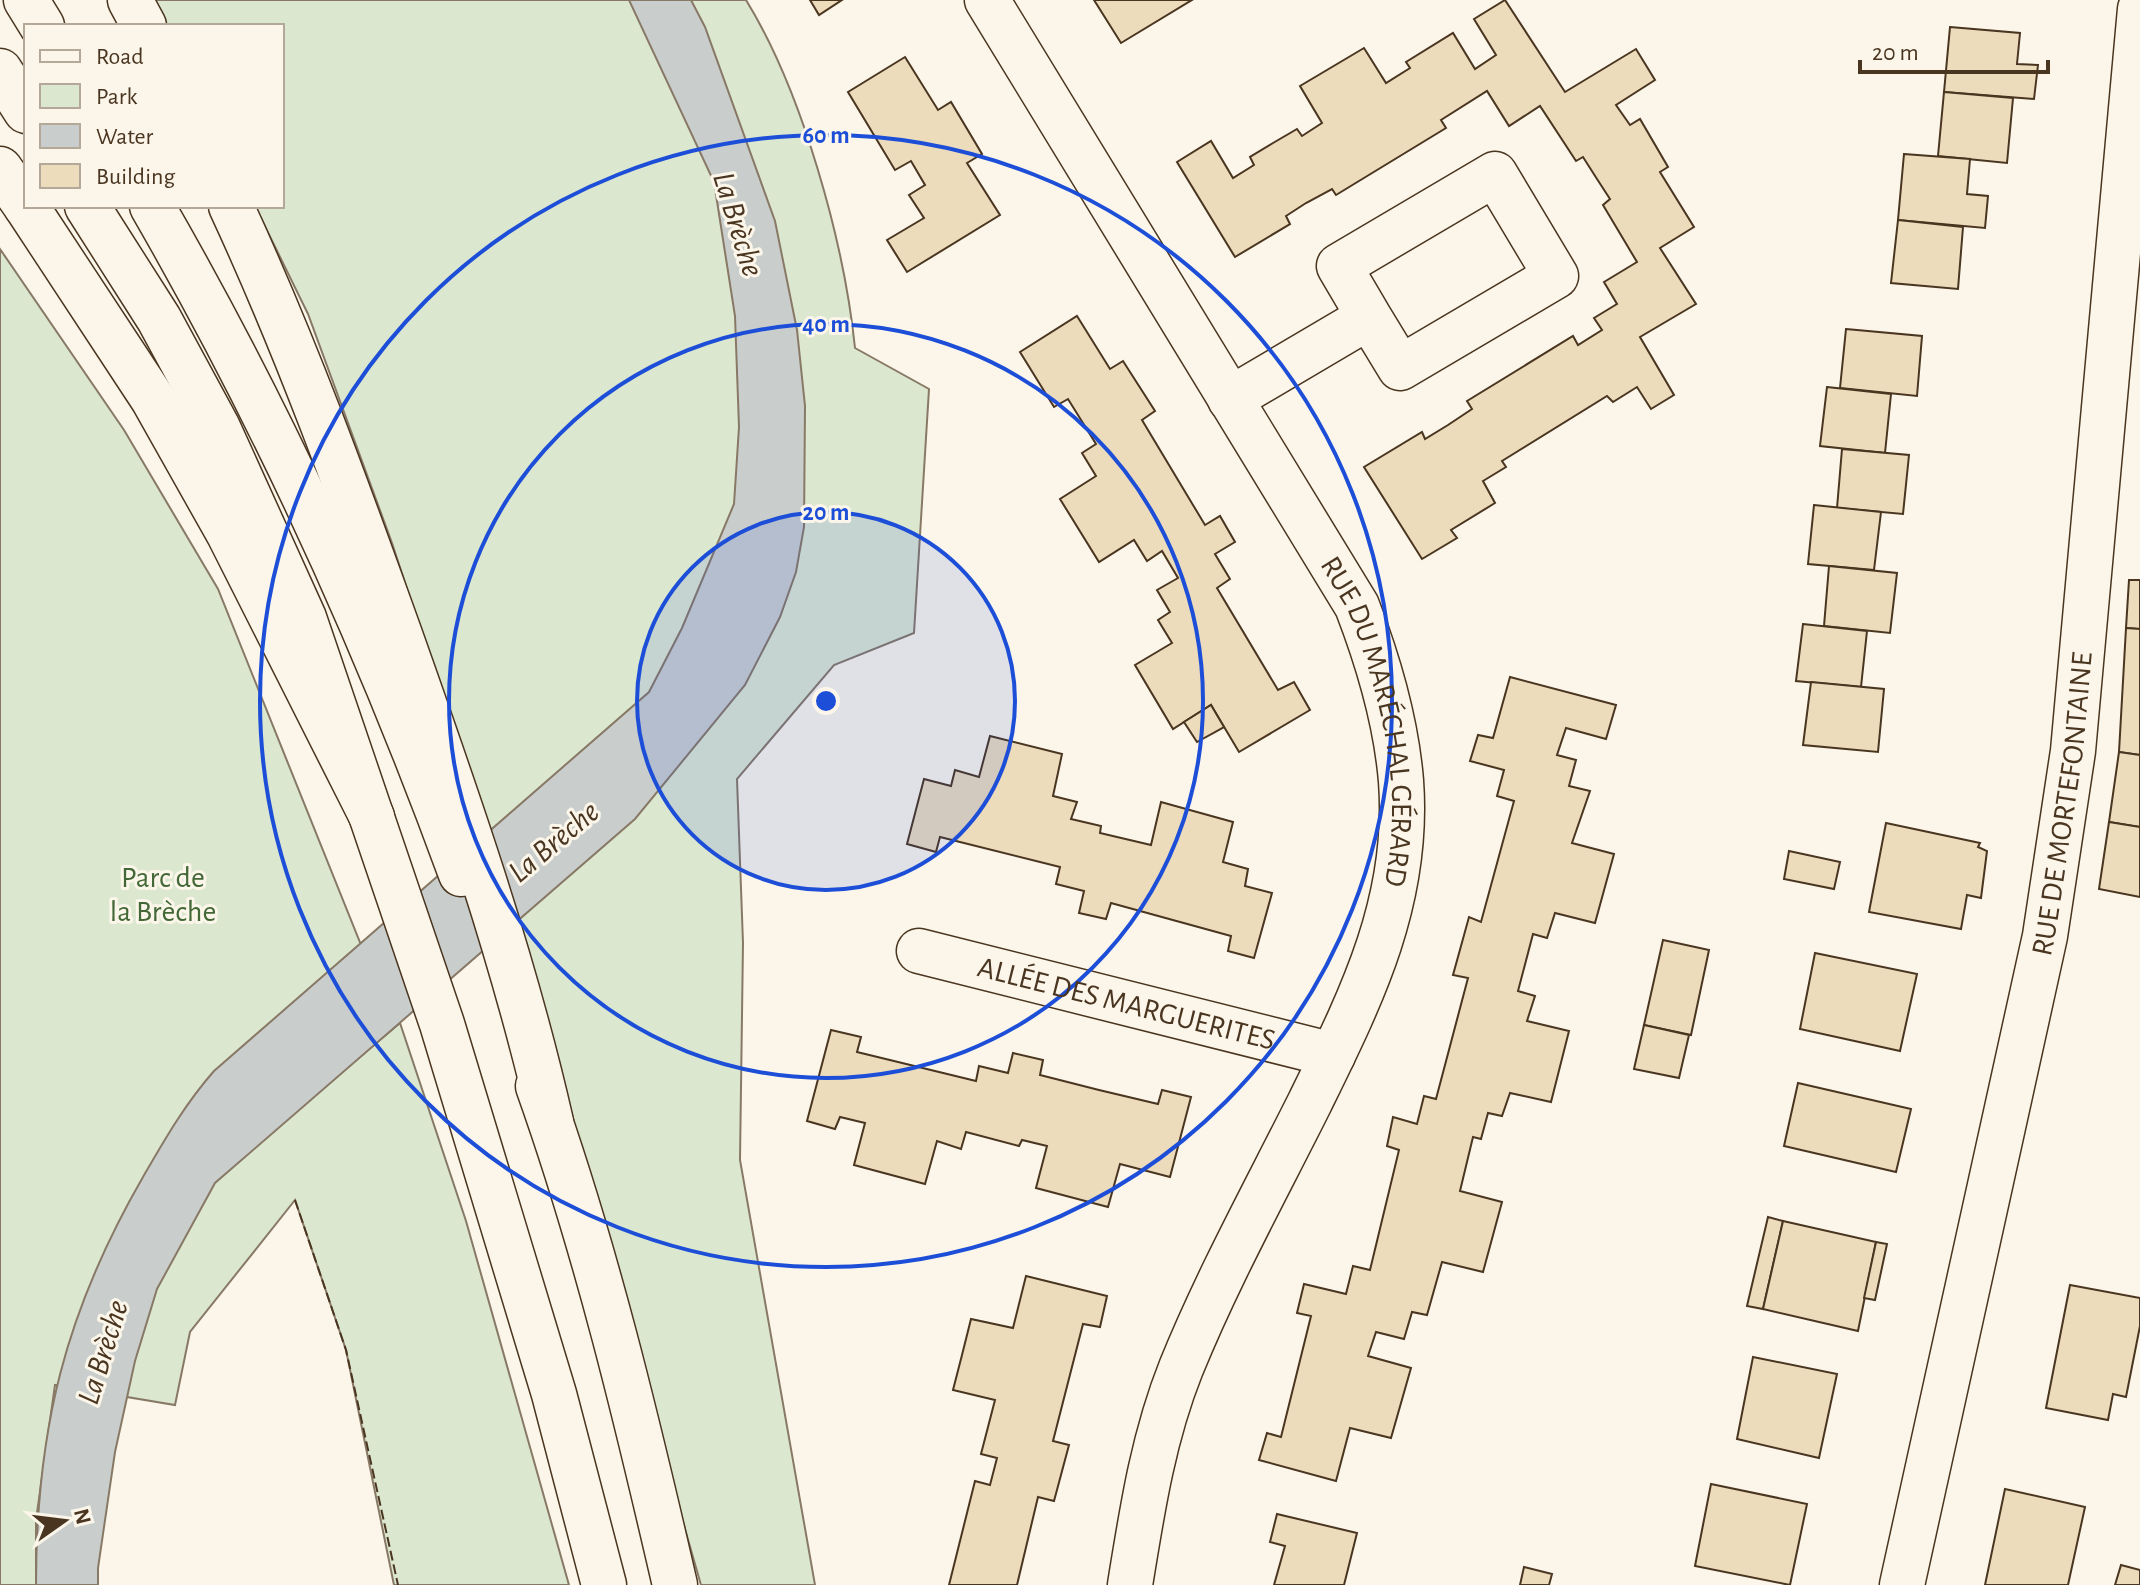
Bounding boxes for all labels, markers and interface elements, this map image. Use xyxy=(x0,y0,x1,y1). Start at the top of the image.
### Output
legend xyxy=(24,24,284,208)
scale bar xyxy=(1860,24,2048,74)
text: 20 m xyxy=(1872,41,1919,65)
text: Road xyxy=(96,45,144,69)
text: Park xyxy=(96,85,137,109)
text: 60 m xyxy=(802,124,850,148)
text: Water xyxy=(96,125,154,149)
text: Building xyxy=(96,165,175,189)
water label: La Brèche xyxy=(707,168,769,280)
text: 40 m xyxy=(802,313,850,337)
text: 20 m xyxy=(803,501,849,525)
street label: RUE DU MARÉCHAL GÉRARD xyxy=(1315,552,1418,889)
street label: RUE DE MORTEFONTAINE xyxy=(2027,651,2098,959)
centre of rings xyxy=(812,687,840,715)
water label: La Brèche xyxy=(502,795,605,889)
park label: Parc de la Brèche xyxy=(110,863,216,927)
street label: ALLÉE DES MARGUERITES xyxy=(975,952,1278,1056)
water label: La Brèche xyxy=(72,1296,134,1408)
north arrow xyxy=(24,1481,104,1561)
text: N xyxy=(70,1506,95,1526)

